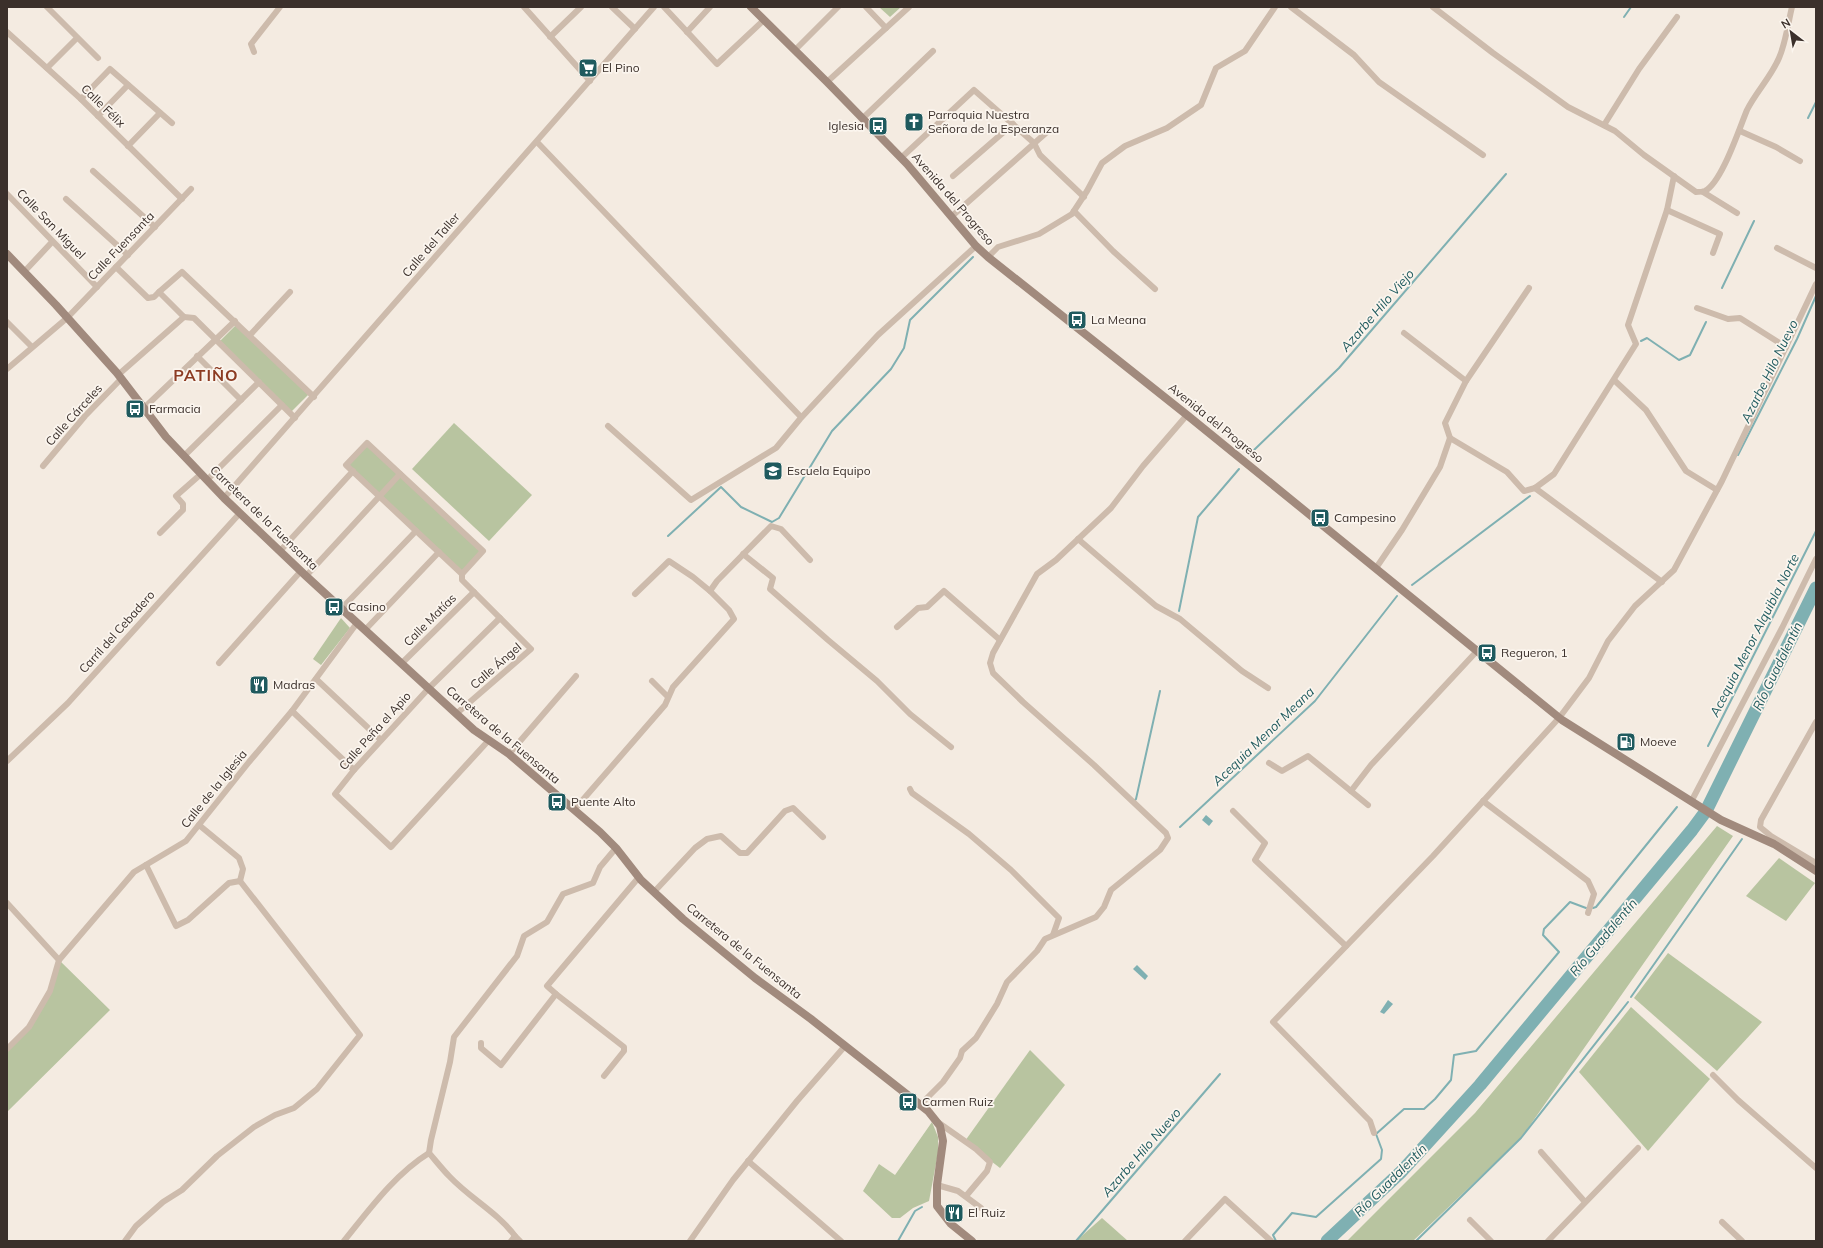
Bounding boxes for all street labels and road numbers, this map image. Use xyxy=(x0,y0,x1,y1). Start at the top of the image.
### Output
street label: Calle Félix xyxy=(78,81,129,131)
street label: Avenida del Progreso xyxy=(909,149,998,248)
street label: Calle San Miguel xyxy=(14,185,89,262)
street label: Calle Fuensanta xyxy=(84,208,157,283)
street label: Calle del Taller xyxy=(399,209,463,280)
street label: Avenida del Progreso xyxy=(1166,380,1267,466)
street label: Calle Cárceles xyxy=(42,381,105,449)
street label: Carretera de la Fuensanta xyxy=(207,462,321,573)
street label: Carril del Cebadero xyxy=(76,587,158,676)
street label: Calle Matías xyxy=(400,590,459,649)
street label: Calle Ángel xyxy=(467,639,524,692)
street label: Carretera de la Fuensanta xyxy=(443,682,563,787)
street label: Calle Peña el Apio xyxy=(336,688,414,773)
street label: Calle de la Iglesia xyxy=(177,747,250,831)
street label: Carretera de la Fuensanta xyxy=(683,899,805,1002)

